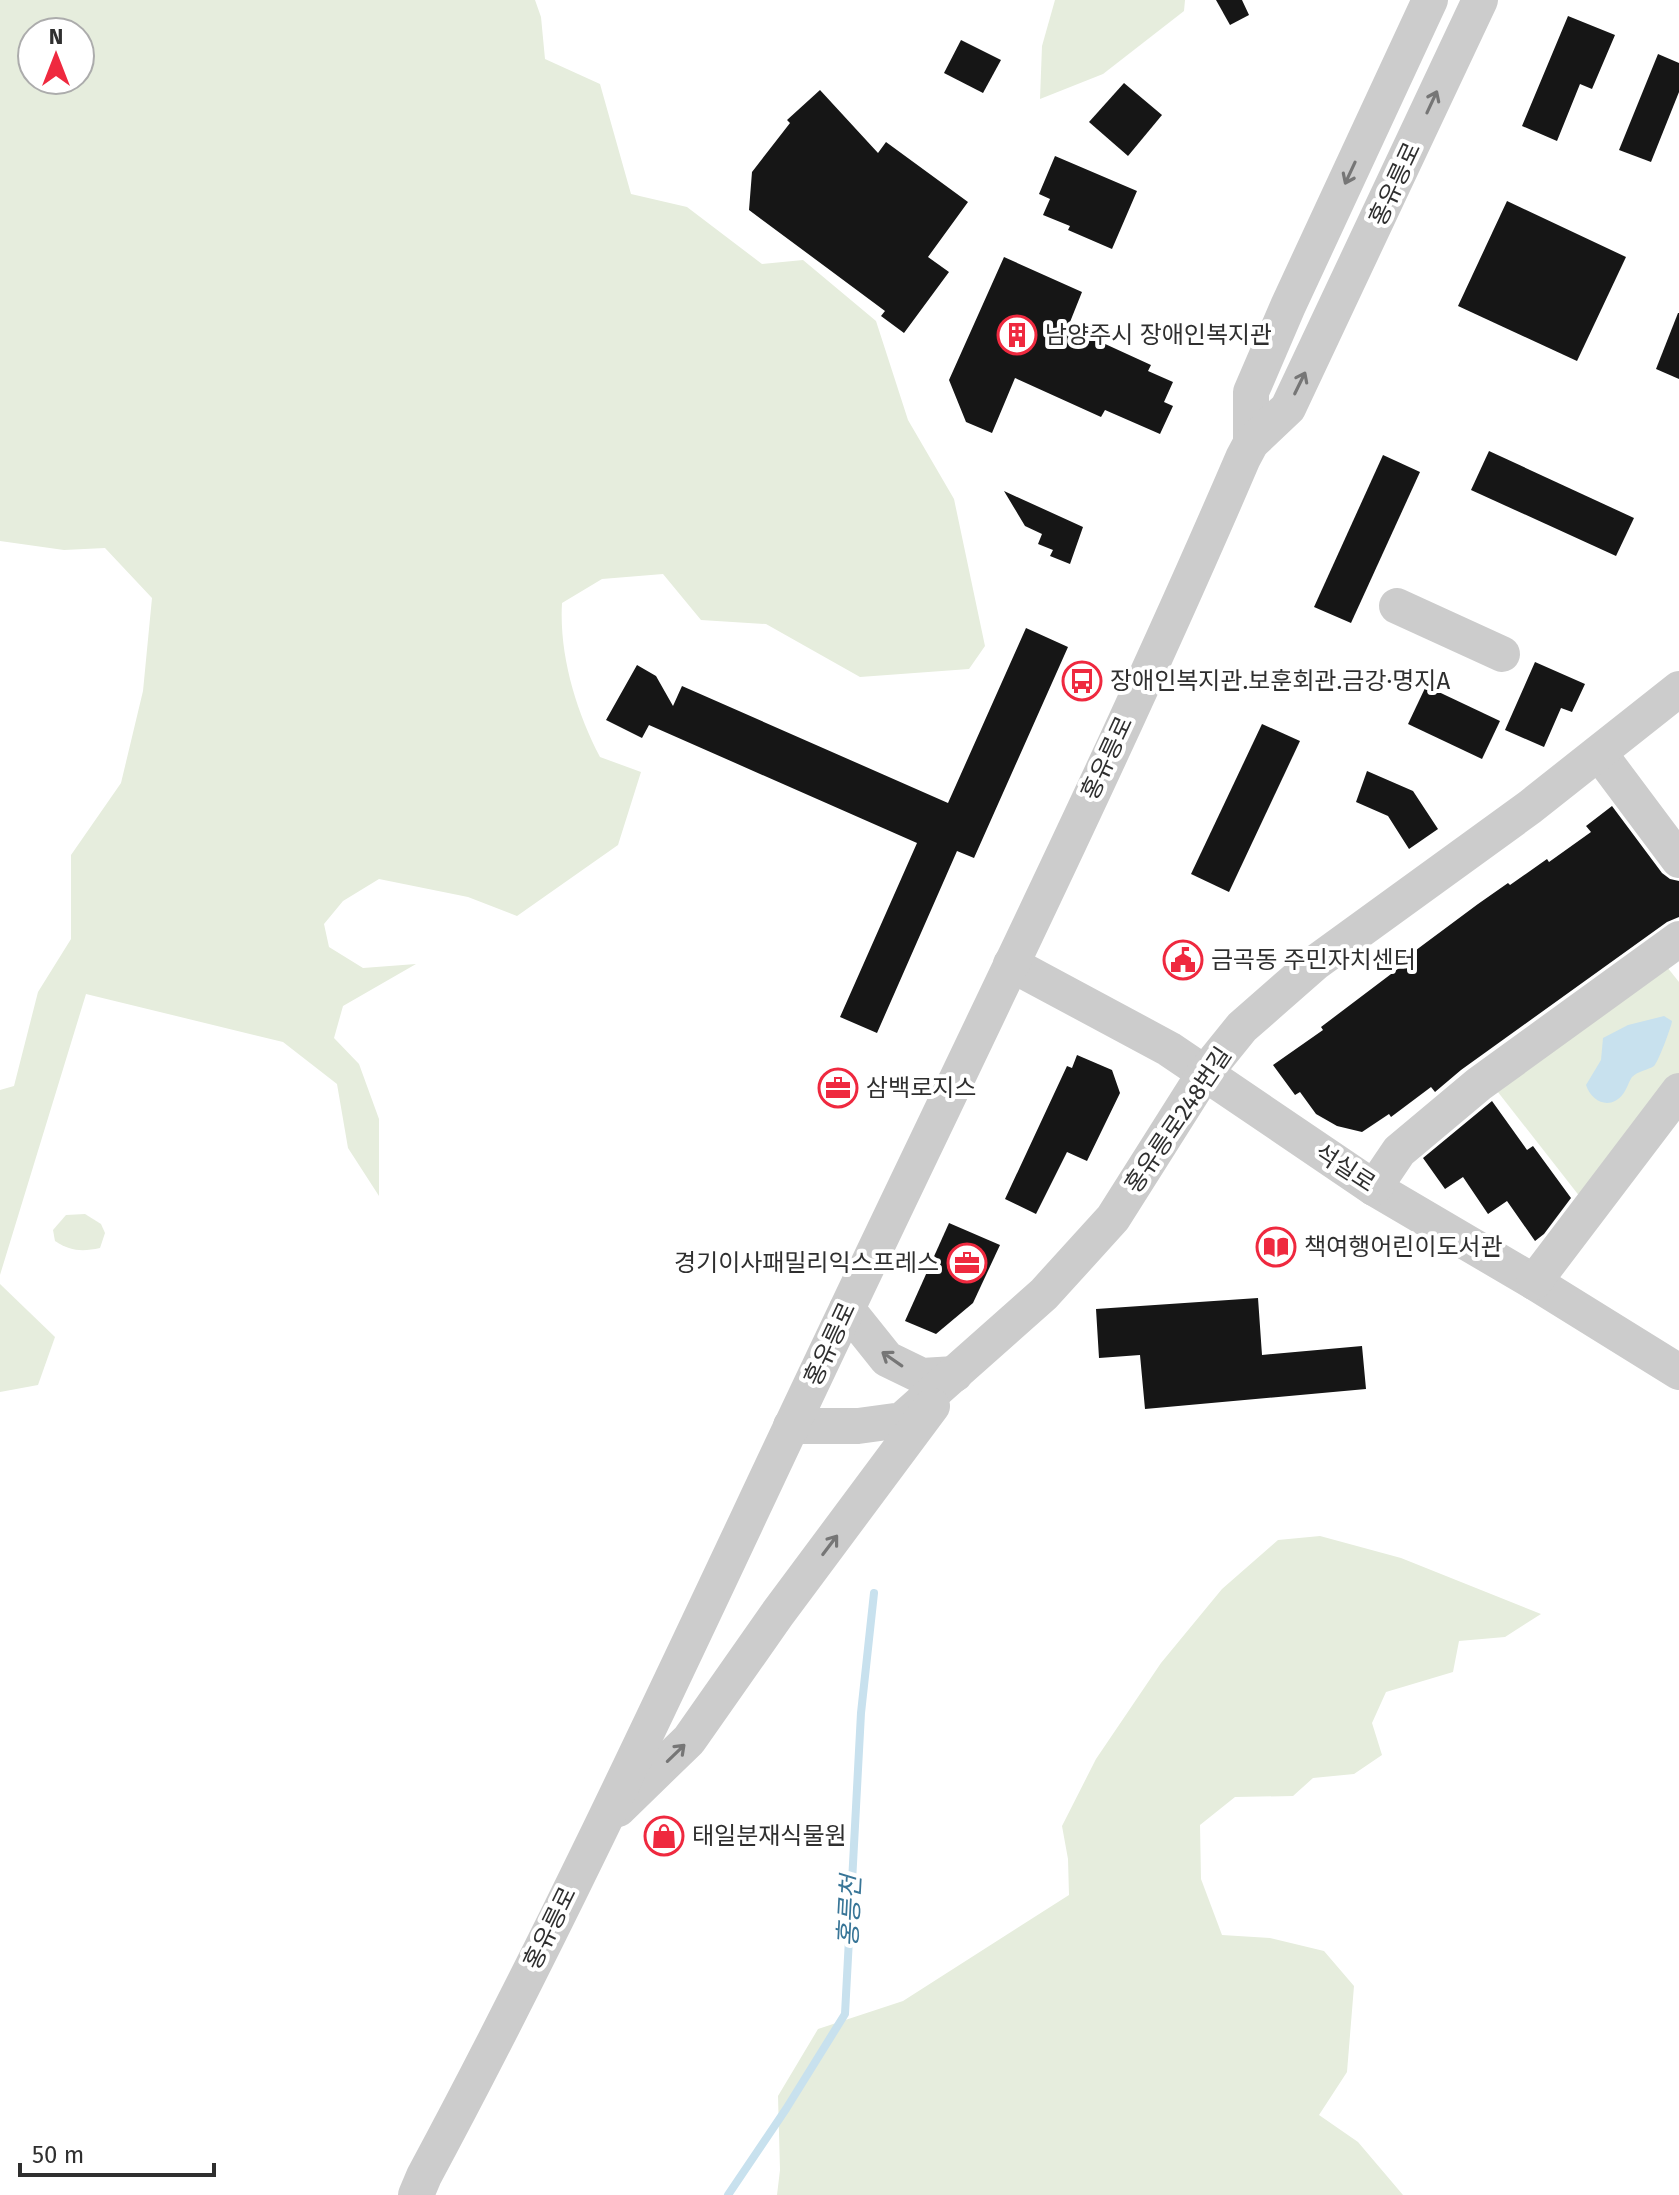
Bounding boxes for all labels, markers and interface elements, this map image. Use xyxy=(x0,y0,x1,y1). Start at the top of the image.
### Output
north arrow xyxy=(16,16,96,96)
text: N xyxy=(49,23,63,50)
one-way arrow xyxy=(1425,90,1440,114)
street label: 홍유릉로 xyxy=(1364,138,1426,230)
one-way arrow xyxy=(1342,161,1357,185)
building icon: 남양주시 장애인복지관 xyxy=(996,314,1038,356)
place label: 남양주시 장애인복지관 xyxy=(1045,321,1272,349)
one-way arrow xyxy=(1293,372,1308,396)
bus stop icon: 장애인복지관.보훈회관.금강·명지A xyxy=(1061,660,1103,702)
place label: 장애인복지관.보훈회관.금강·명지A xyxy=(1110,667,1450,695)
street label: 홍유릉로 xyxy=(1076,712,1138,804)
public building icon: 금곡동 주민자치센터 xyxy=(1162,939,1204,981)
place label: 금곡동 주민자치센터 xyxy=(1211,946,1416,974)
street label: 홍유릉로248번길 xyxy=(1119,1042,1237,1198)
office icon: 삼백로지스 xyxy=(817,1067,859,1109)
place label: 삼백로지스 xyxy=(866,1074,976,1102)
street label: 석실로 xyxy=(1310,1138,1380,1198)
library icon: 책여행어린이도서관 xyxy=(1255,1226,1297,1268)
place label: 책여행어린이도서관 xyxy=(1304,1233,1503,1261)
office icon: 경기이사패밀리익스프레스 xyxy=(946,1242,988,1284)
place label: 경기이사패밀리익스프레스 xyxy=(674,1249,939,1277)
street label: 홍유릉로 xyxy=(799,1298,861,1390)
one-way arrow xyxy=(881,1350,903,1367)
one-way arrow xyxy=(822,1535,839,1556)
one-way arrow xyxy=(666,1744,686,1763)
shop icon: 태일분재식물원 xyxy=(643,1815,685,1857)
place label: 태일분재식물원 xyxy=(692,1822,847,1850)
water label: 홍릉천 xyxy=(833,1871,868,1948)
street label: 홍유릉로 xyxy=(518,1882,582,1974)
scale bar xyxy=(20,2127,214,2177)
text: 50 m xyxy=(32,2141,84,2169)

